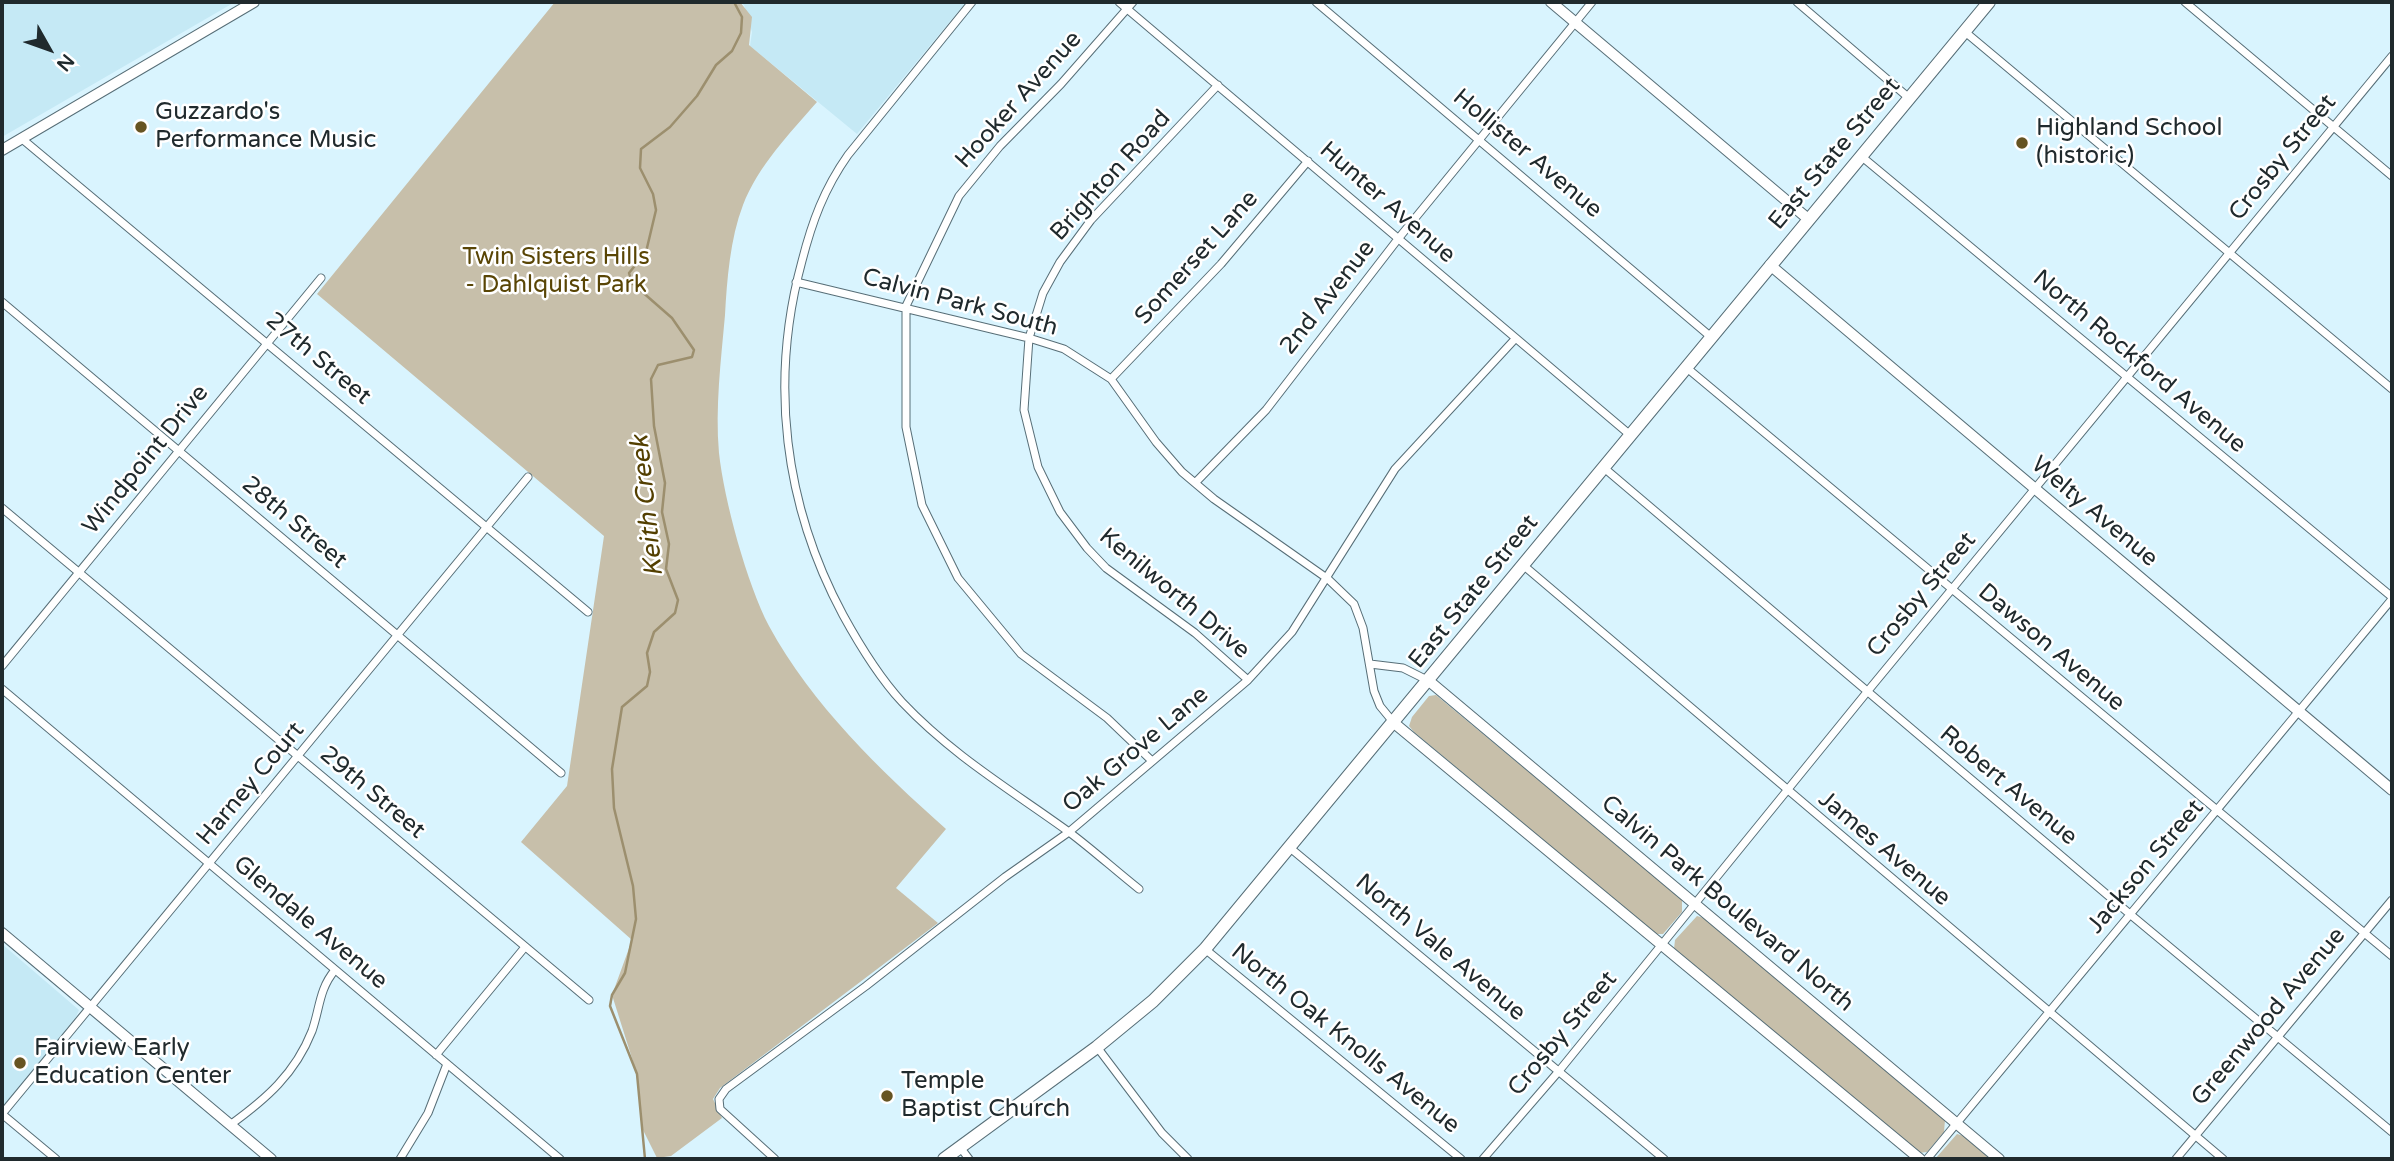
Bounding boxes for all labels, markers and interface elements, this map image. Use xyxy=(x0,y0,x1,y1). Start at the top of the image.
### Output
north arrow xyxy=(14,14,84,84)
street label: Hooker Avenue xyxy=(950,25,1088,175)
text: N xyxy=(52,50,78,75)
street label: East State Street xyxy=(1763,72,1907,236)
street label: Hollister Avenue xyxy=(1447,83,1607,225)
street label: Crosby Street xyxy=(2223,89,2343,227)
place label: Guzzardo's Performance Music xyxy=(155,99,376,155)
street label: Brighton Road xyxy=(1045,105,1177,247)
place label: Highland School (historic) xyxy=(2036,115,2222,171)
marker: Guzzardo's Performance Music xyxy=(133,119,149,135)
marker: Highland School (historic) xyxy=(2014,135,2030,151)
street label: Hunter Avenue xyxy=(1313,136,1461,270)
street label: Somerset Lane xyxy=(1129,185,1265,331)
street label: 2nd Avenue xyxy=(1274,235,1382,361)
park label: Twin Sisters Hills - Dahlquist Park xyxy=(462,244,650,300)
street label: Calvin Park South xyxy=(859,263,1061,343)
street label: North Rockford Avenue xyxy=(2027,264,2251,460)
street label: 27th Street xyxy=(259,307,377,411)
street label: Windpoint Drive xyxy=(77,379,215,541)
water label: Keith Creek xyxy=(625,434,671,578)
street label: Welty Avenue xyxy=(2025,451,2163,573)
street label: 28th Street xyxy=(235,471,353,575)
street label: East State Street xyxy=(1403,509,1545,675)
street label: Kenilworth Drive xyxy=(1093,523,1255,665)
street label: Crosby Street xyxy=(1861,527,1983,663)
street label: Dawson Avenue xyxy=(1972,578,2130,718)
street label: Oak Grove Lane xyxy=(1057,681,1215,819)
street label: Harney Court xyxy=(191,717,311,851)
street label: Robert Avenue xyxy=(1933,720,2083,852)
street label: 29th Street xyxy=(313,741,431,845)
street label: James Avenue xyxy=(1812,785,1956,913)
street label: Calvin Park Boulevard North xyxy=(1595,790,1859,1018)
street label: Jackson Street xyxy=(2082,794,2210,940)
street label: Glendale Avenue xyxy=(227,850,393,996)
street label: North Vale Avenue xyxy=(1349,868,1531,1028)
street label: Greenwood Avenue xyxy=(2186,922,2352,1112)
street label: North Oak Knolls Avenue xyxy=(1225,938,1465,1140)
street label: Crosby Street xyxy=(1502,966,1624,1102)
place label: Fairview Early Education Center xyxy=(34,1035,231,1091)
marker: Fairview Early Education Center xyxy=(12,1055,28,1071)
place label: Temple Baptist Church xyxy=(901,1068,1070,1124)
marker: Temple Baptist Church xyxy=(879,1088,895,1104)

